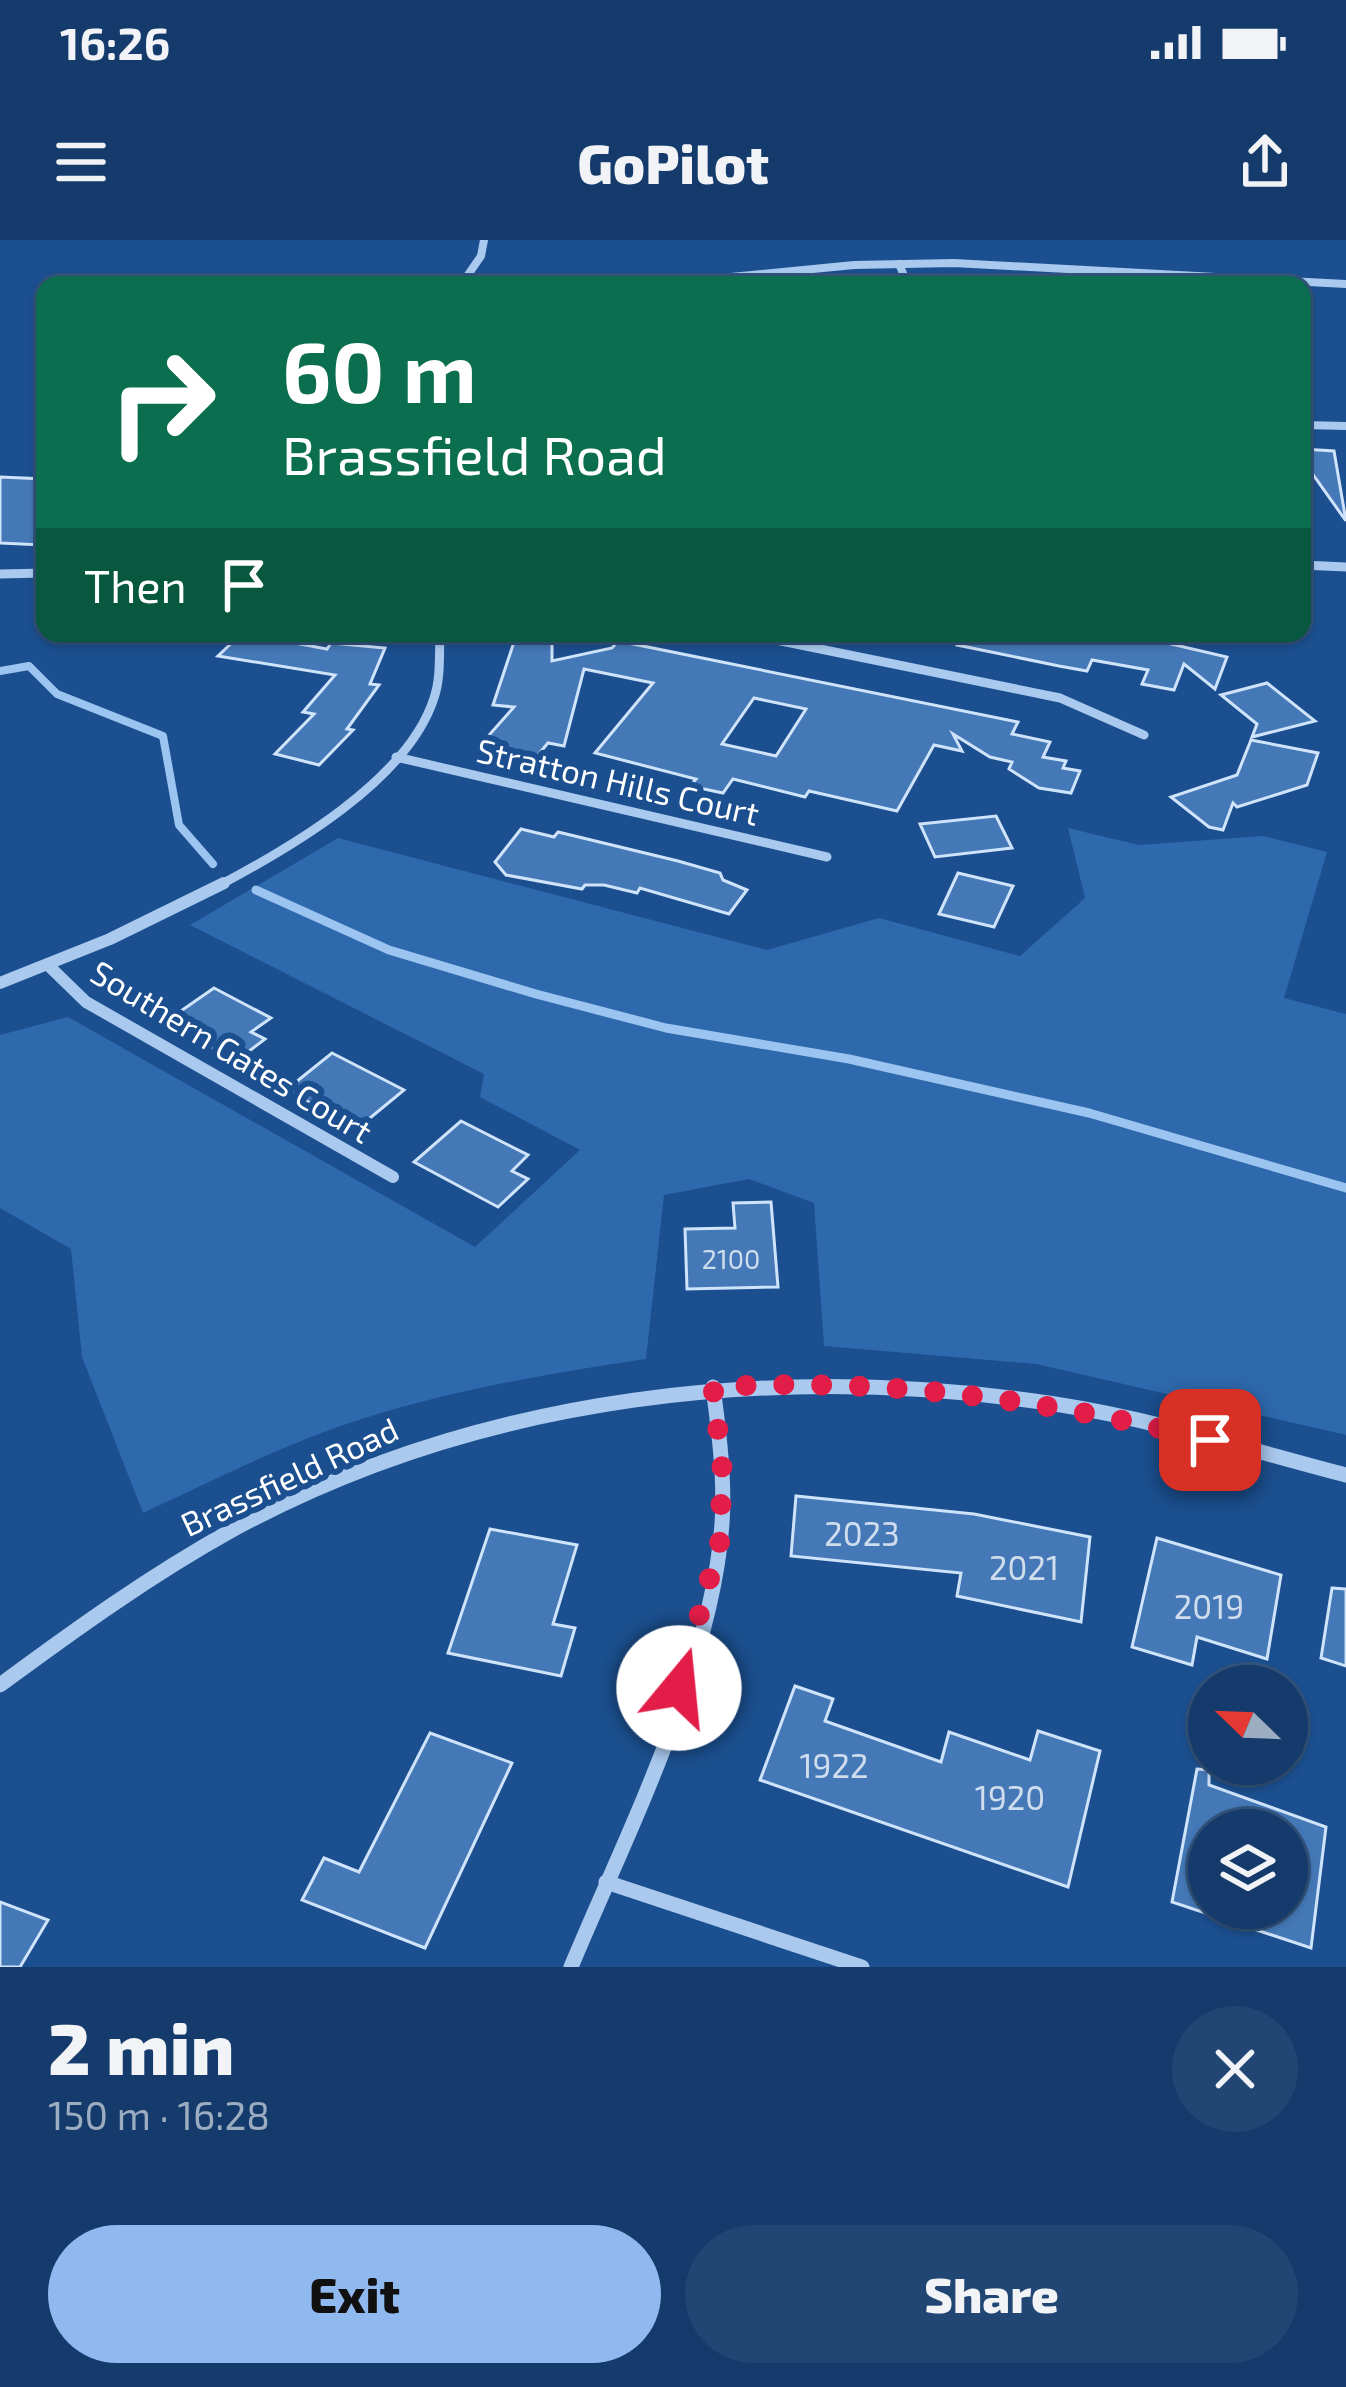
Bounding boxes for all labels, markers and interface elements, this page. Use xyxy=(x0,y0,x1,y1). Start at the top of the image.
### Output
text: 16:26 xyxy=(60,15,170,69)
icon: menu xyxy=(48,129,114,195)
icon: share xyxy=(1232,129,1298,195)
text: GoPilot xyxy=(577,130,769,195)
text: 60 m xyxy=(282,319,477,420)
icon: right xyxy=(84,324,240,480)
text: Brassfield Road xyxy=(282,421,667,486)
icon: arrive xyxy=(211,552,277,618)
text: Then xyxy=(84,558,187,612)
street label: Stratton Hills Court xyxy=(473,729,763,833)
street label: Southern Gates Court xyxy=(84,951,380,1151)
house number: 2100 xyxy=(702,1242,760,1274)
pin xyxy=(1159,1389,1261,1491)
icon: arrive xyxy=(1177,1407,1243,1473)
street label: Brassfield Road xyxy=(174,1408,404,1544)
house number: 2023 xyxy=(824,1513,900,1553)
house number: 2021 xyxy=(989,1547,1059,1587)
house number: 2019 xyxy=(1174,1586,1244,1626)
position arrow xyxy=(616,1625,742,1751)
north arrow xyxy=(1188,1665,1308,1785)
map controls xyxy=(1188,1665,1308,1929)
house number: 1922 xyxy=(799,1745,869,1785)
house number: 1920 xyxy=(975,1777,1045,1817)
button: layers xyxy=(1188,1809,1308,1929)
text: 2 min xyxy=(48,2003,234,2089)
button: close xyxy=(1172,2006,1298,2132)
text: 150 m · 16:28 xyxy=(48,2091,270,2138)
button: Exit xyxy=(48,2225,661,2363)
button: Share xyxy=(685,2225,1298,2363)

